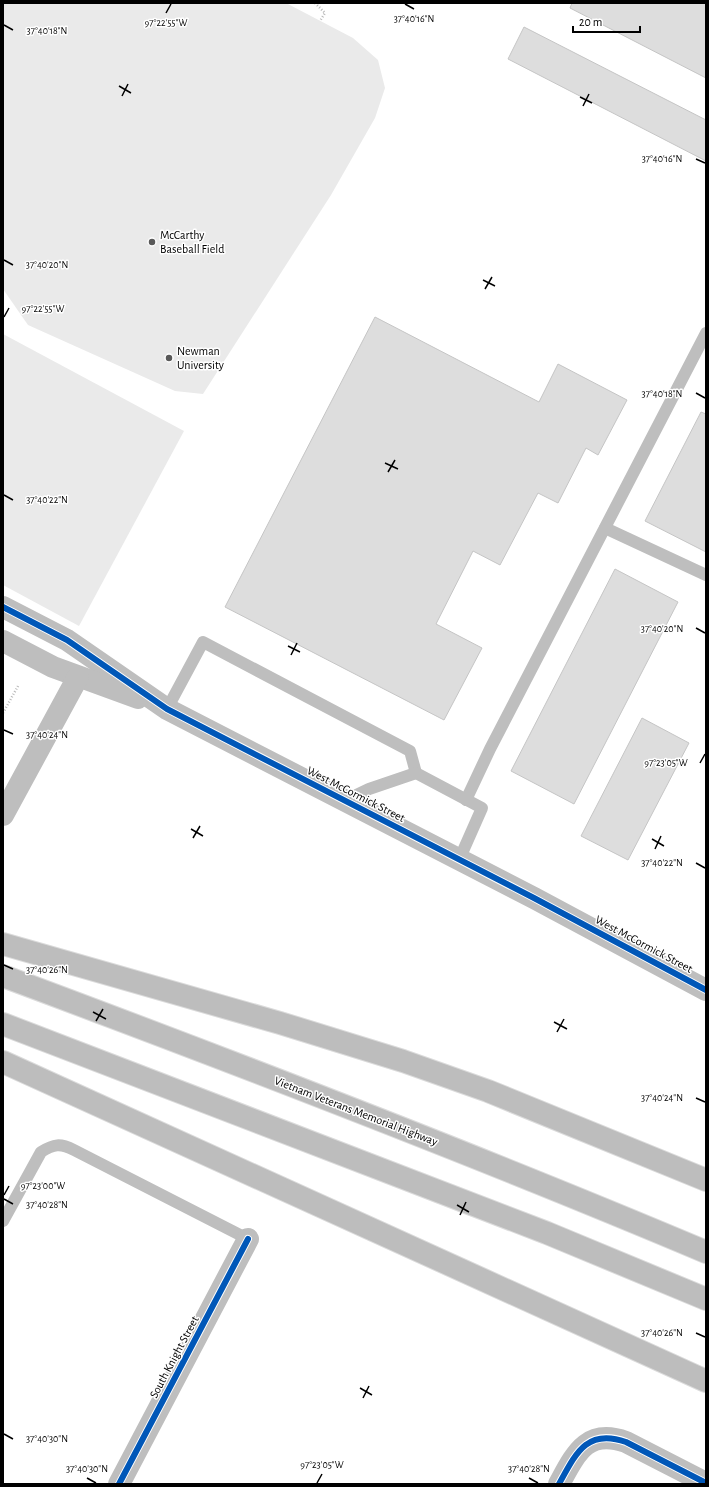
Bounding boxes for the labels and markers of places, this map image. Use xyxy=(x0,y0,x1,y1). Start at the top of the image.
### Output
place label: McCarthy Baseball Field xyxy=(160,229,224,255)
marker: McCarthy Baseball Field xyxy=(147,237,157,247)
place label: Newman University xyxy=(177,345,224,372)
marker: Newman University xyxy=(164,353,174,363)

